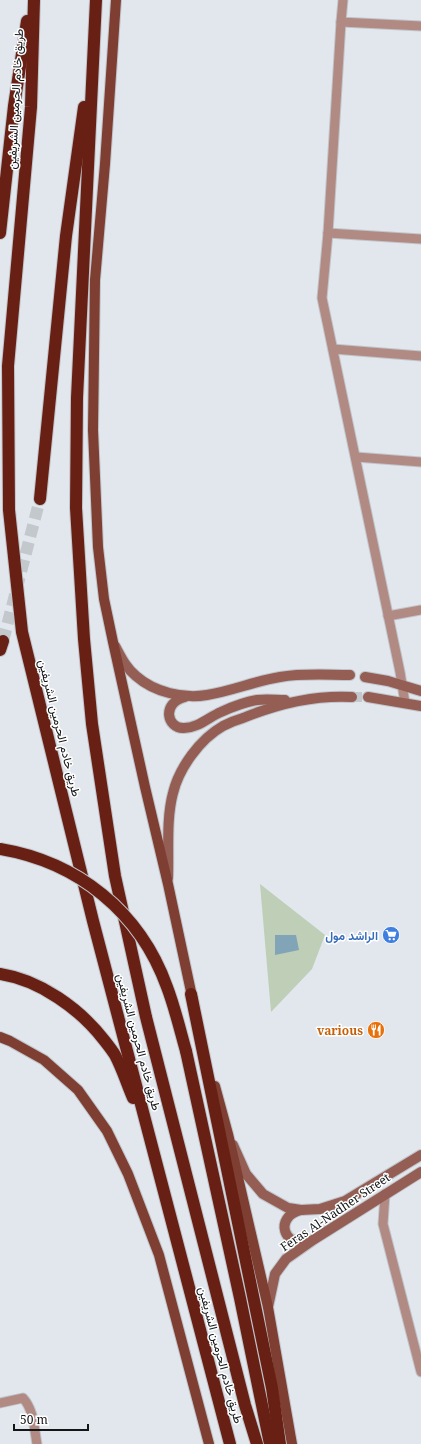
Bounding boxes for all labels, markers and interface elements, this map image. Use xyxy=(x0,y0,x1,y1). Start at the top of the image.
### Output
street label: طريق خادم الحرمين الشريفين xyxy=(3,28,27,170)
street label: طريق خادم الحرمين الشريفين xyxy=(35,658,85,799)
supermarket icon: الراشد مول xyxy=(381,925,401,945)
place label: الراشد مول xyxy=(325,927,378,944)
street label: طريق خادم الحرمين الشريفين xyxy=(113,972,165,1112)
restaurant icon: various xyxy=(366,1020,386,1040)
place label: various xyxy=(317,1022,363,1039)
street label: Feras Al-Nadher Street xyxy=(277,1169,393,1255)
street label: طريق خادم الحرمين الشريفين xyxy=(195,1285,247,1425)
scale bar xyxy=(14,1406,88,1432)
text: 50 m xyxy=(20,1411,48,1428)

